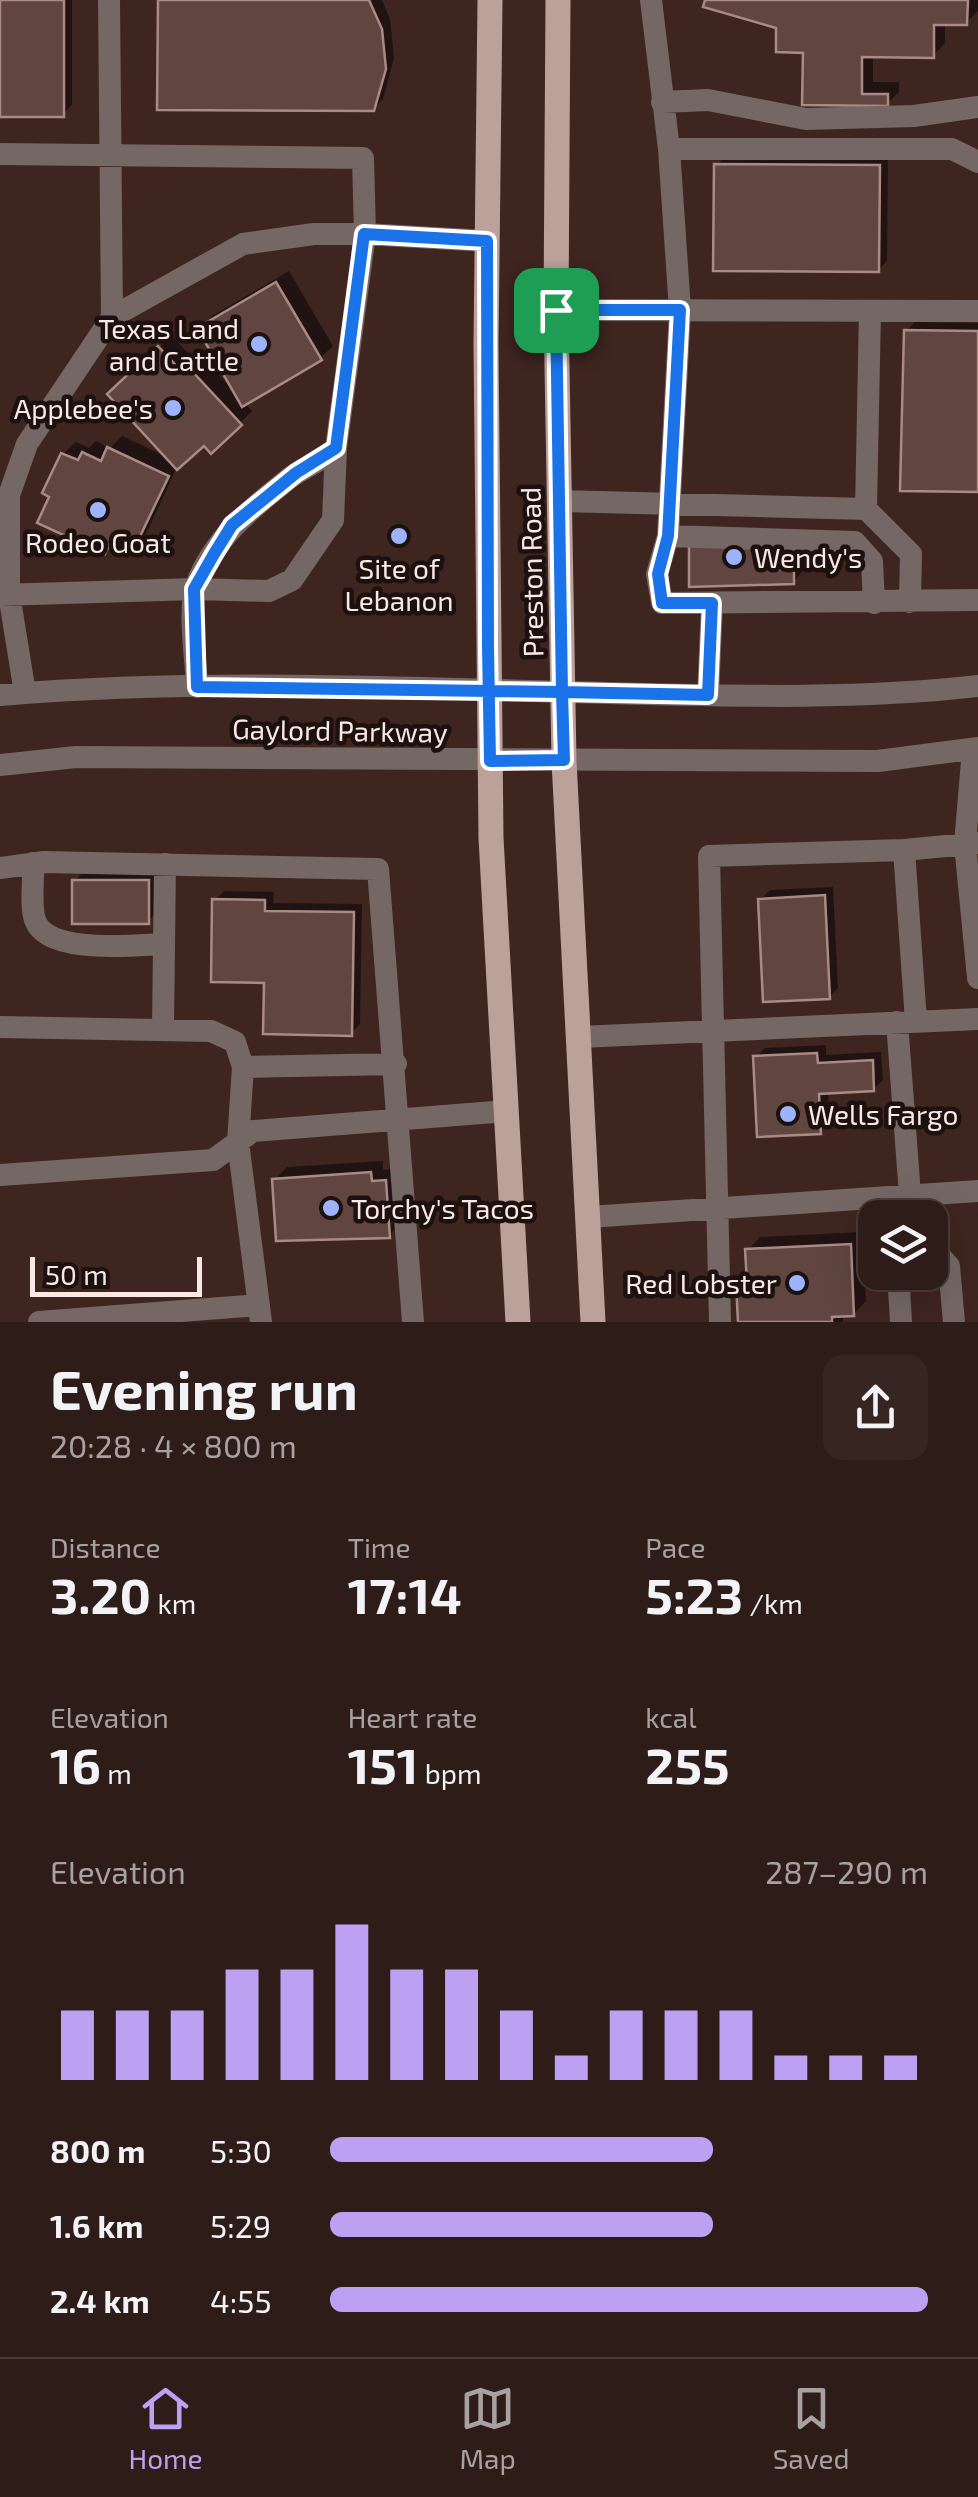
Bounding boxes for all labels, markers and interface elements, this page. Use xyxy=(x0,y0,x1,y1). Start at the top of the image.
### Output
pin xyxy=(514,268,599,353)
icon: arrive xyxy=(529,283,584,338)
place label: Texas Land and Cattle xyxy=(98,311,239,377)
marker: Texas Land and Cattle xyxy=(248,333,270,355)
place label: Applebee's xyxy=(14,391,153,425)
marker: Applebee's xyxy=(162,397,184,419)
street label: Preston Road xyxy=(513,487,549,657)
marker: Rodeo Goat xyxy=(87,499,109,521)
place label: Rodeo Goat xyxy=(25,525,171,559)
marker: Site of Lebanon xyxy=(388,525,410,547)
place label: Wendy's xyxy=(754,540,862,574)
marker: Wendy's xyxy=(723,546,745,568)
place label: Site of Lebanon xyxy=(344,551,454,617)
street label: Gaylord Parkway xyxy=(232,711,448,749)
place label: Wells Fargo xyxy=(808,1097,959,1131)
marker: Wells Fargo xyxy=(777,1103,799,1125)
place label: Torchy's Tacos xyxy=(351,1191,534,1225)
marker: Torchy's Tacos xyxy=(320,1197,342,1219)
map controls xyxy=(858,1200,948,1290)
button: layers xyxy=(858,1200,948,1290)
scale bar xyxy=(30,1252,202,1296)
text: 50 m xyxy=(45,1257,108,1291)
place label: Red Lobster xyxy=(625,1266,777,1300)
marker: Red Lobster xyxy=(786,1272,808,1294)
text: Evening run xyxy=(50,1355,358,1421)
button: share xyxy=(823,1355,928,1460)
text: 20:28 · 4 × 800 m xyxy=(50,1426,297,1464)
text: Distance xyxy=(50,1530,161,1564)
text: Time xyxy=(348,1530,410,1564)
text: Pace xyxy=(645,1530,706,1564)
text: 3.20 xyxy=(50,1564,151,1624)
text: 17:14 xyxy=(348,1564,462,1624)
text: 5:23 xyxy=(645,1564,743,1624)
text: km xyxy=(151,1586,196,1620)
text: /km xyxy=(743,1586,803,1620)
text: Elevation xyxy=(50,1700,169,1734)
text: Heart rate xyxy=(348,1700,477,1734)
text: kcal xyxy=(645,1700,697,1734)
text: 16 xyxy=(50,1734,101,1794)
text: 151 xyxy=(348,1734,418,1794)
text: 255 xyxy=(645,1734,730,1794)
text: m xyxy=(101,1756,132,1790)
text: bpm xyxy=(418,1756,481,1790)
text: Elevation xyxy=(50,1852,186,1890)
text: 287–290 m xyxy=(765,1852,928,1890)
text: 800 m xyxy=(50,2131,145,2169)
text: 5:30 xyxy=(210,2131,272,2169)
text: 1.6 km xyxy=(50,2206,144,2244)
text: 5:29 xyxy=(210,2206,271,2244)
text: 2.4 km xyxy=(50,2281,150,2319)
text: 4:55 xyxy=(210,2281,272,2319)
tab: Home xyxy=(128,2381,203,2475)
tab: Map xyxy=(460,2381,516,2475)
tab: Saved xyxy=(773,2381,850,2475)

